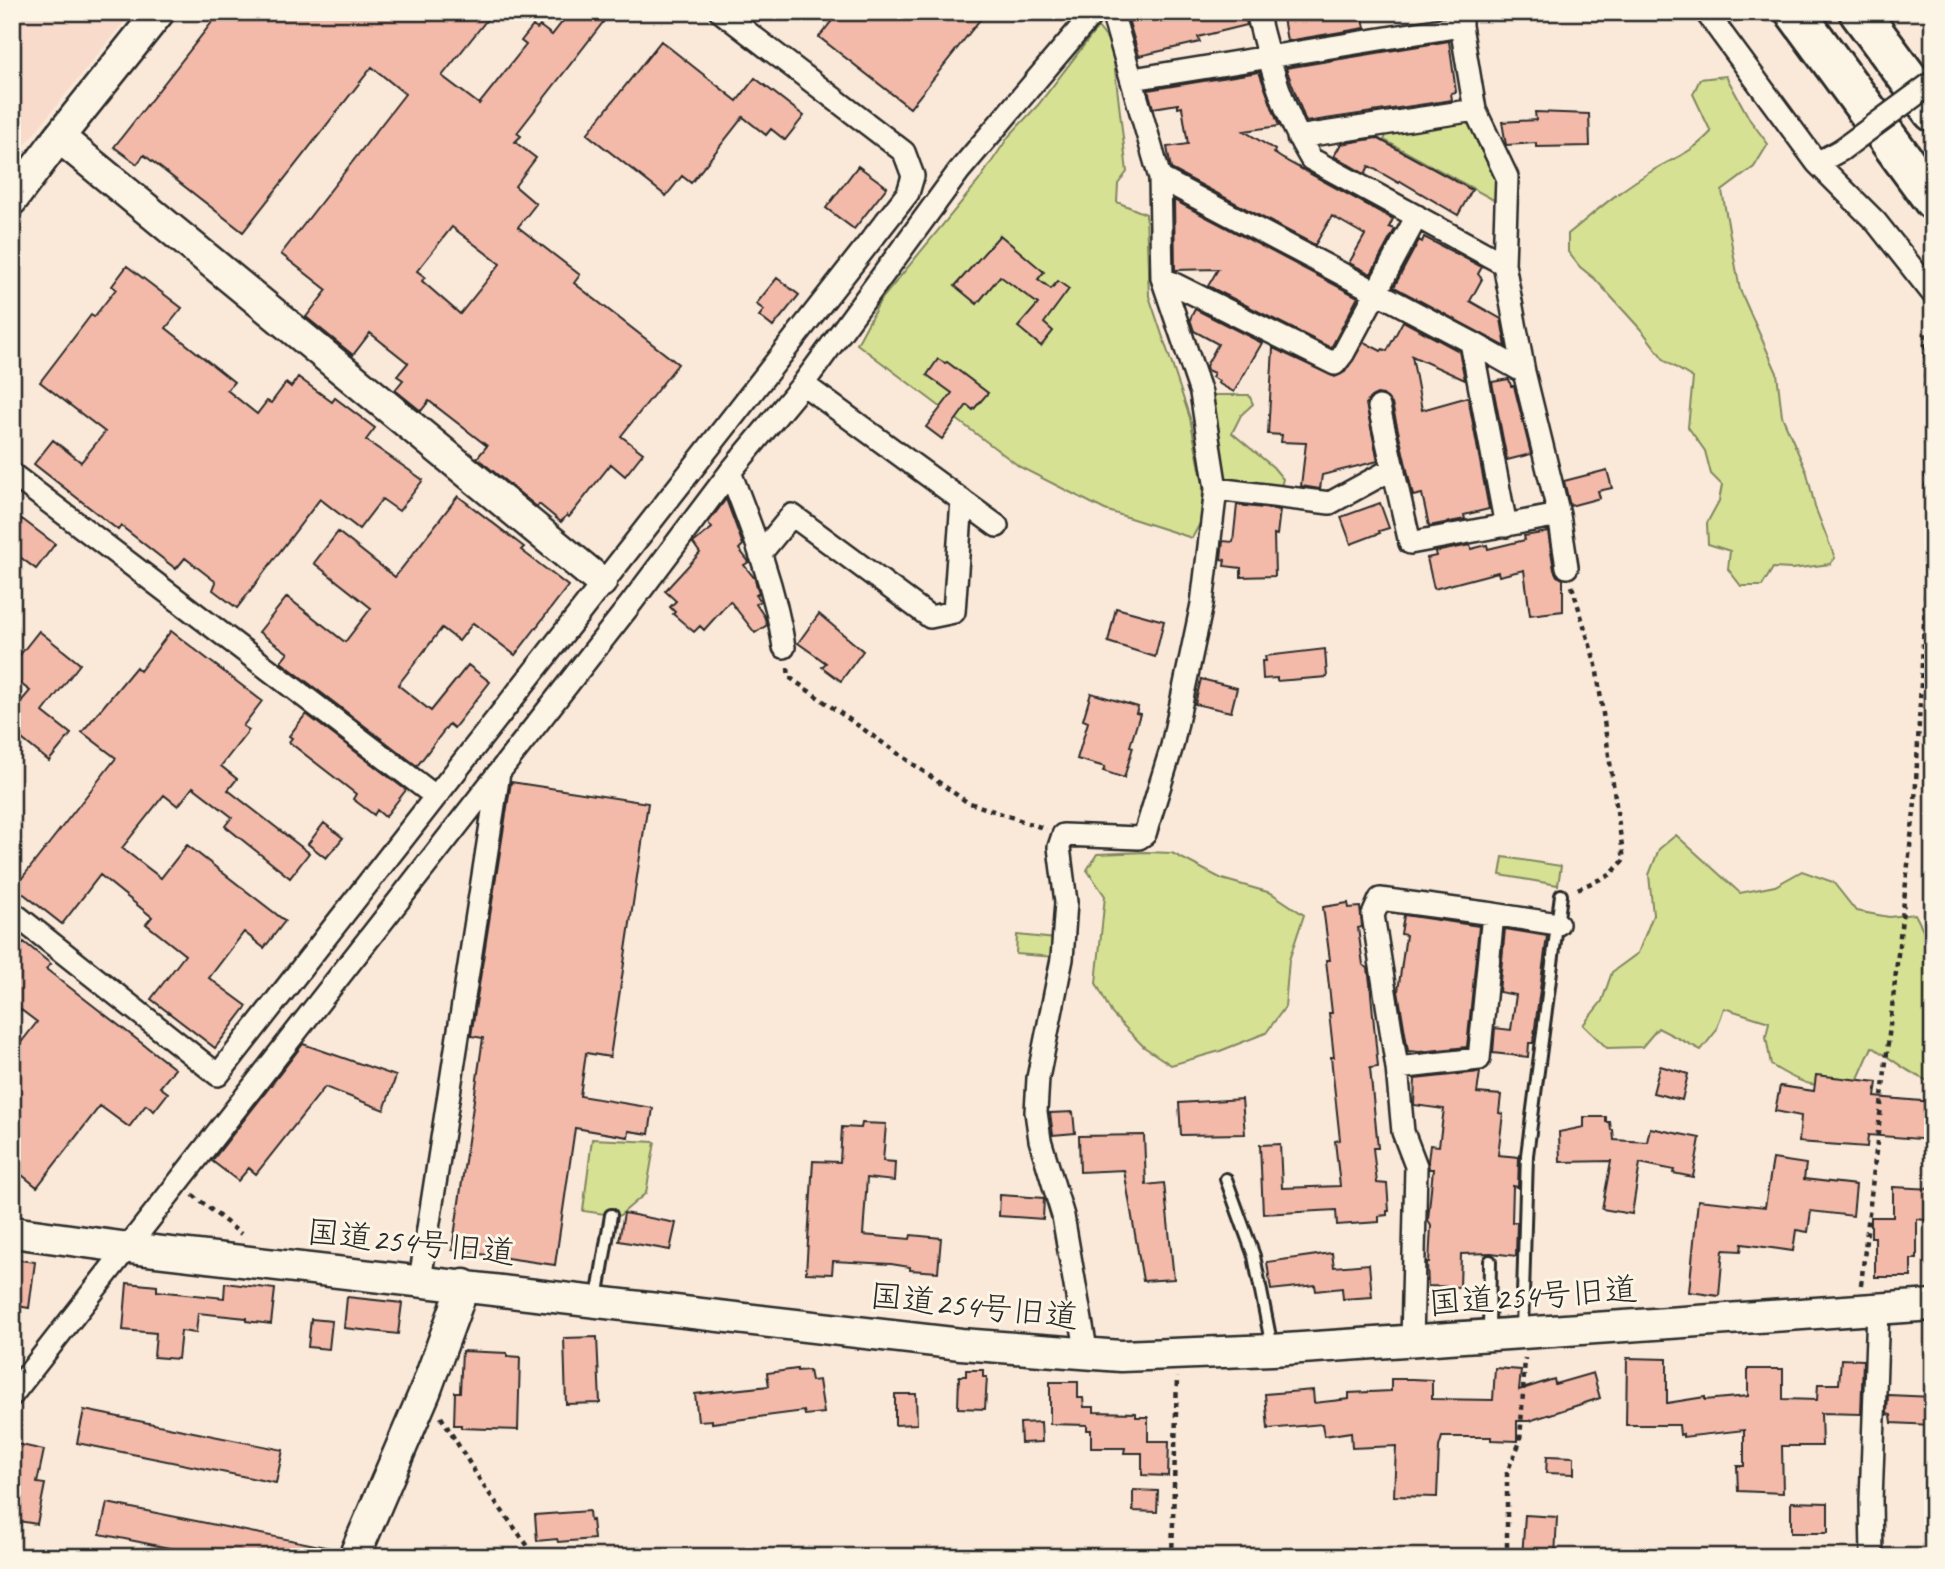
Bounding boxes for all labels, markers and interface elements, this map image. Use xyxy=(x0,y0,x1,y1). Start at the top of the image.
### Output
street label: 国道254号旧道 xyxy=(305,1210,517,1274)
street label: 国道254号旧道 xyxy=(1427,1268,1639,1324)
street label: 国道254号旧道 xyxy=(868,1274,1080,1338)

